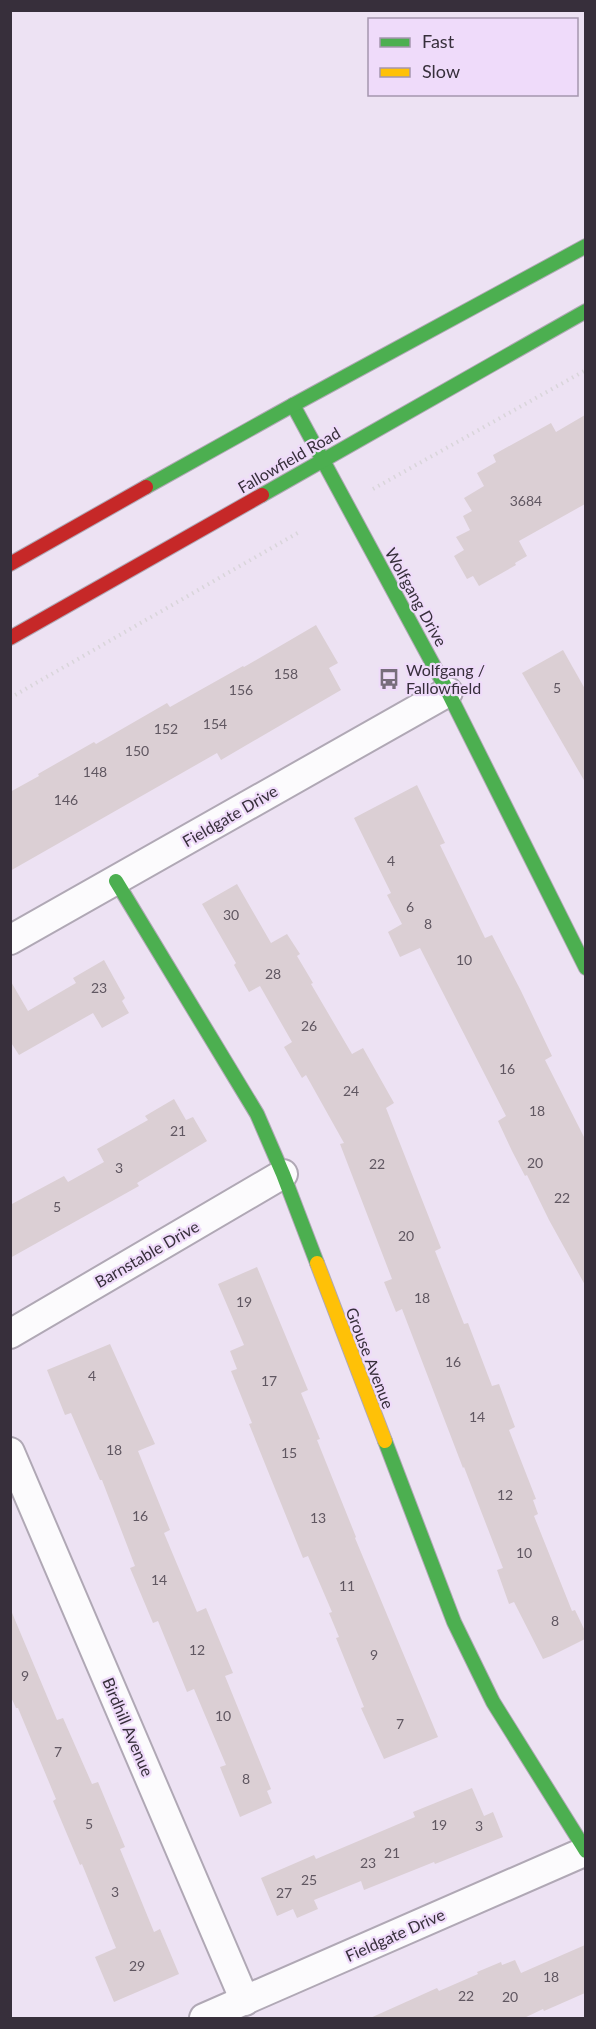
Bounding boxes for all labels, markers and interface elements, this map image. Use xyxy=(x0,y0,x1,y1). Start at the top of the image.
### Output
legend xyxy=(368,18,578,96)
text: Fast xyxy=(422,30,455,52)
text: Slow xyxy=(422,60,460,82)
street label: Fallowfield Road xyxy=(234,423,343,497)
house number: 3684 xyxy=(510,492,542,509)
street label: Wolfgang Drive xyxy=(382,544,451,649)
place label: Wolfgang / Fallowfield xyxy=(406,660,485,697)
house number: 158 xyxy=(274,665,298,682)
bus stop icon: Wolfgang / Fallowfield xyxy=(377,667,401,691)
house number: 5 xyxy=(553,679,561,696)
house number: 156 xyxy=(229,681,253,698)
house number: 154 xyxy=(203,715,227,732)
house number: 152 xyxy=(154,720,178,737)
house number: 150 xyxy=(125,742,149,759)
house number: 148 xyxy=(83,763,107,780)
street label: Fieldgate Drive xyxy=(179,781,281,850)
house number: 146 xyxy=(54,791,78,808)
house number: 4 xyxy=(387,852,395,869)
house number: 6 xyxy=(406,898,414,915)
house number: 30 xyxy=(223,906,239,923)
house number: 8 xyxy=(424,915,432,932)
house number: 10 xyxy=(456,951,472,968)
house number: 28 xyxy=(265,965,281,982)
house number: 23 xyxy=(91,979,107,996)
house number: 26 xyxy=(301,1017,317,1034)
house number: 16 xyxy=(499,1060,515,1077)
house number: 24 xyxy=(343,1082,359,1099)
house number: 18 xyxy=(529,1102,545,1119)
house number: 21 xyxy=(170,1122,186,1139)
house number: 20 xyxy=(527,1154,543,1171)
house number: 22 xyxy=(369,1155,385,1172)
house number: 3 xyxy=(115,1159,123,1176)
house number: 22 xyxy=(554,1189,570,1206)
house number: 5 xyxy=(53,1198,61,1215)
street label: Barnstable Drive xyxy=(91,1216,202,1291)
house number: 20 xyxy=(398,1227,414,1244)
house number: 18 xyxy=(414,1289,430,1306)
house number: 19 xyxy=(236,1293,252,1310)
street label: Grouse Avenue xyxy=(342,1304,399,1411)
house number: 16 xyxy=(445,1353,461,1370)
house number: 4 xyxy=(88,1367,96,1384)
house number: 17 xyxy=(261,1372,277,1389)
house number: 14 xyxy=(469,1408,485,1425)
house number: 18 xyxy=(106,1441,122,1458)
house number: 15 xyxy=(281,1444,297,1461)
house number: 12 xyxy=(497,1486,513,1503)
house number: 16 xyxy=(132,1507,148,1524)
house number: 13 xyxy=(310,1509,326,1526)
house number: 10 xyxy=(516,1544,532,1561)
house number: 14 xyxy=(151,1571,167,1588)
house number: 11 xyxy=(339,1577,355,1594)
house number: 8 xyxy=(551,1612,559,1629)
house number: 12 xyxy=(189,1641,205,1658)
house number: 9 xyxy=(370,1646,378,1663)
house number: 9 xyxy=(21,1667,29,1684)
street label: Birdhill Avenue xyxy=(99,1675,158,1779)
house number: 10 xyxy=(215,1707,231,1724)
house number: 7 xyxy=(396,1715,404,1732)
house number: 7 xyxy=(54,1743,62,1760)
house number: 8 xyxy=(242,1770,250,1787)
house number: 5 xyxy=(85,1815,93,1832)
house number: 19 xyxy=(431,1816,447,1833)
house number: 3 xyxy=(475,1817,483,1834)
house number: 21 xyxy=(384,1844,400,1861)
house number: 23 xyxy=(360,1854,376,1871)
house number: 25 xyxy=(301,1871,317,1888)
house number: 3 xyxy=(111,1883,119,1900)
house number: 27 xyxy=(276,1884,292,1901)
street label: Fieldgate Drive xyxy=(342,1904,447,1965)
house number: 29 xyxy=(129,1957,145,1974)
house number: 18 xyxy=(543,1968,559,1985)
house number: 22 xyxy=(458,1987,474,2004)
house number: 20 xyxy=(502,1988,518,2005)

